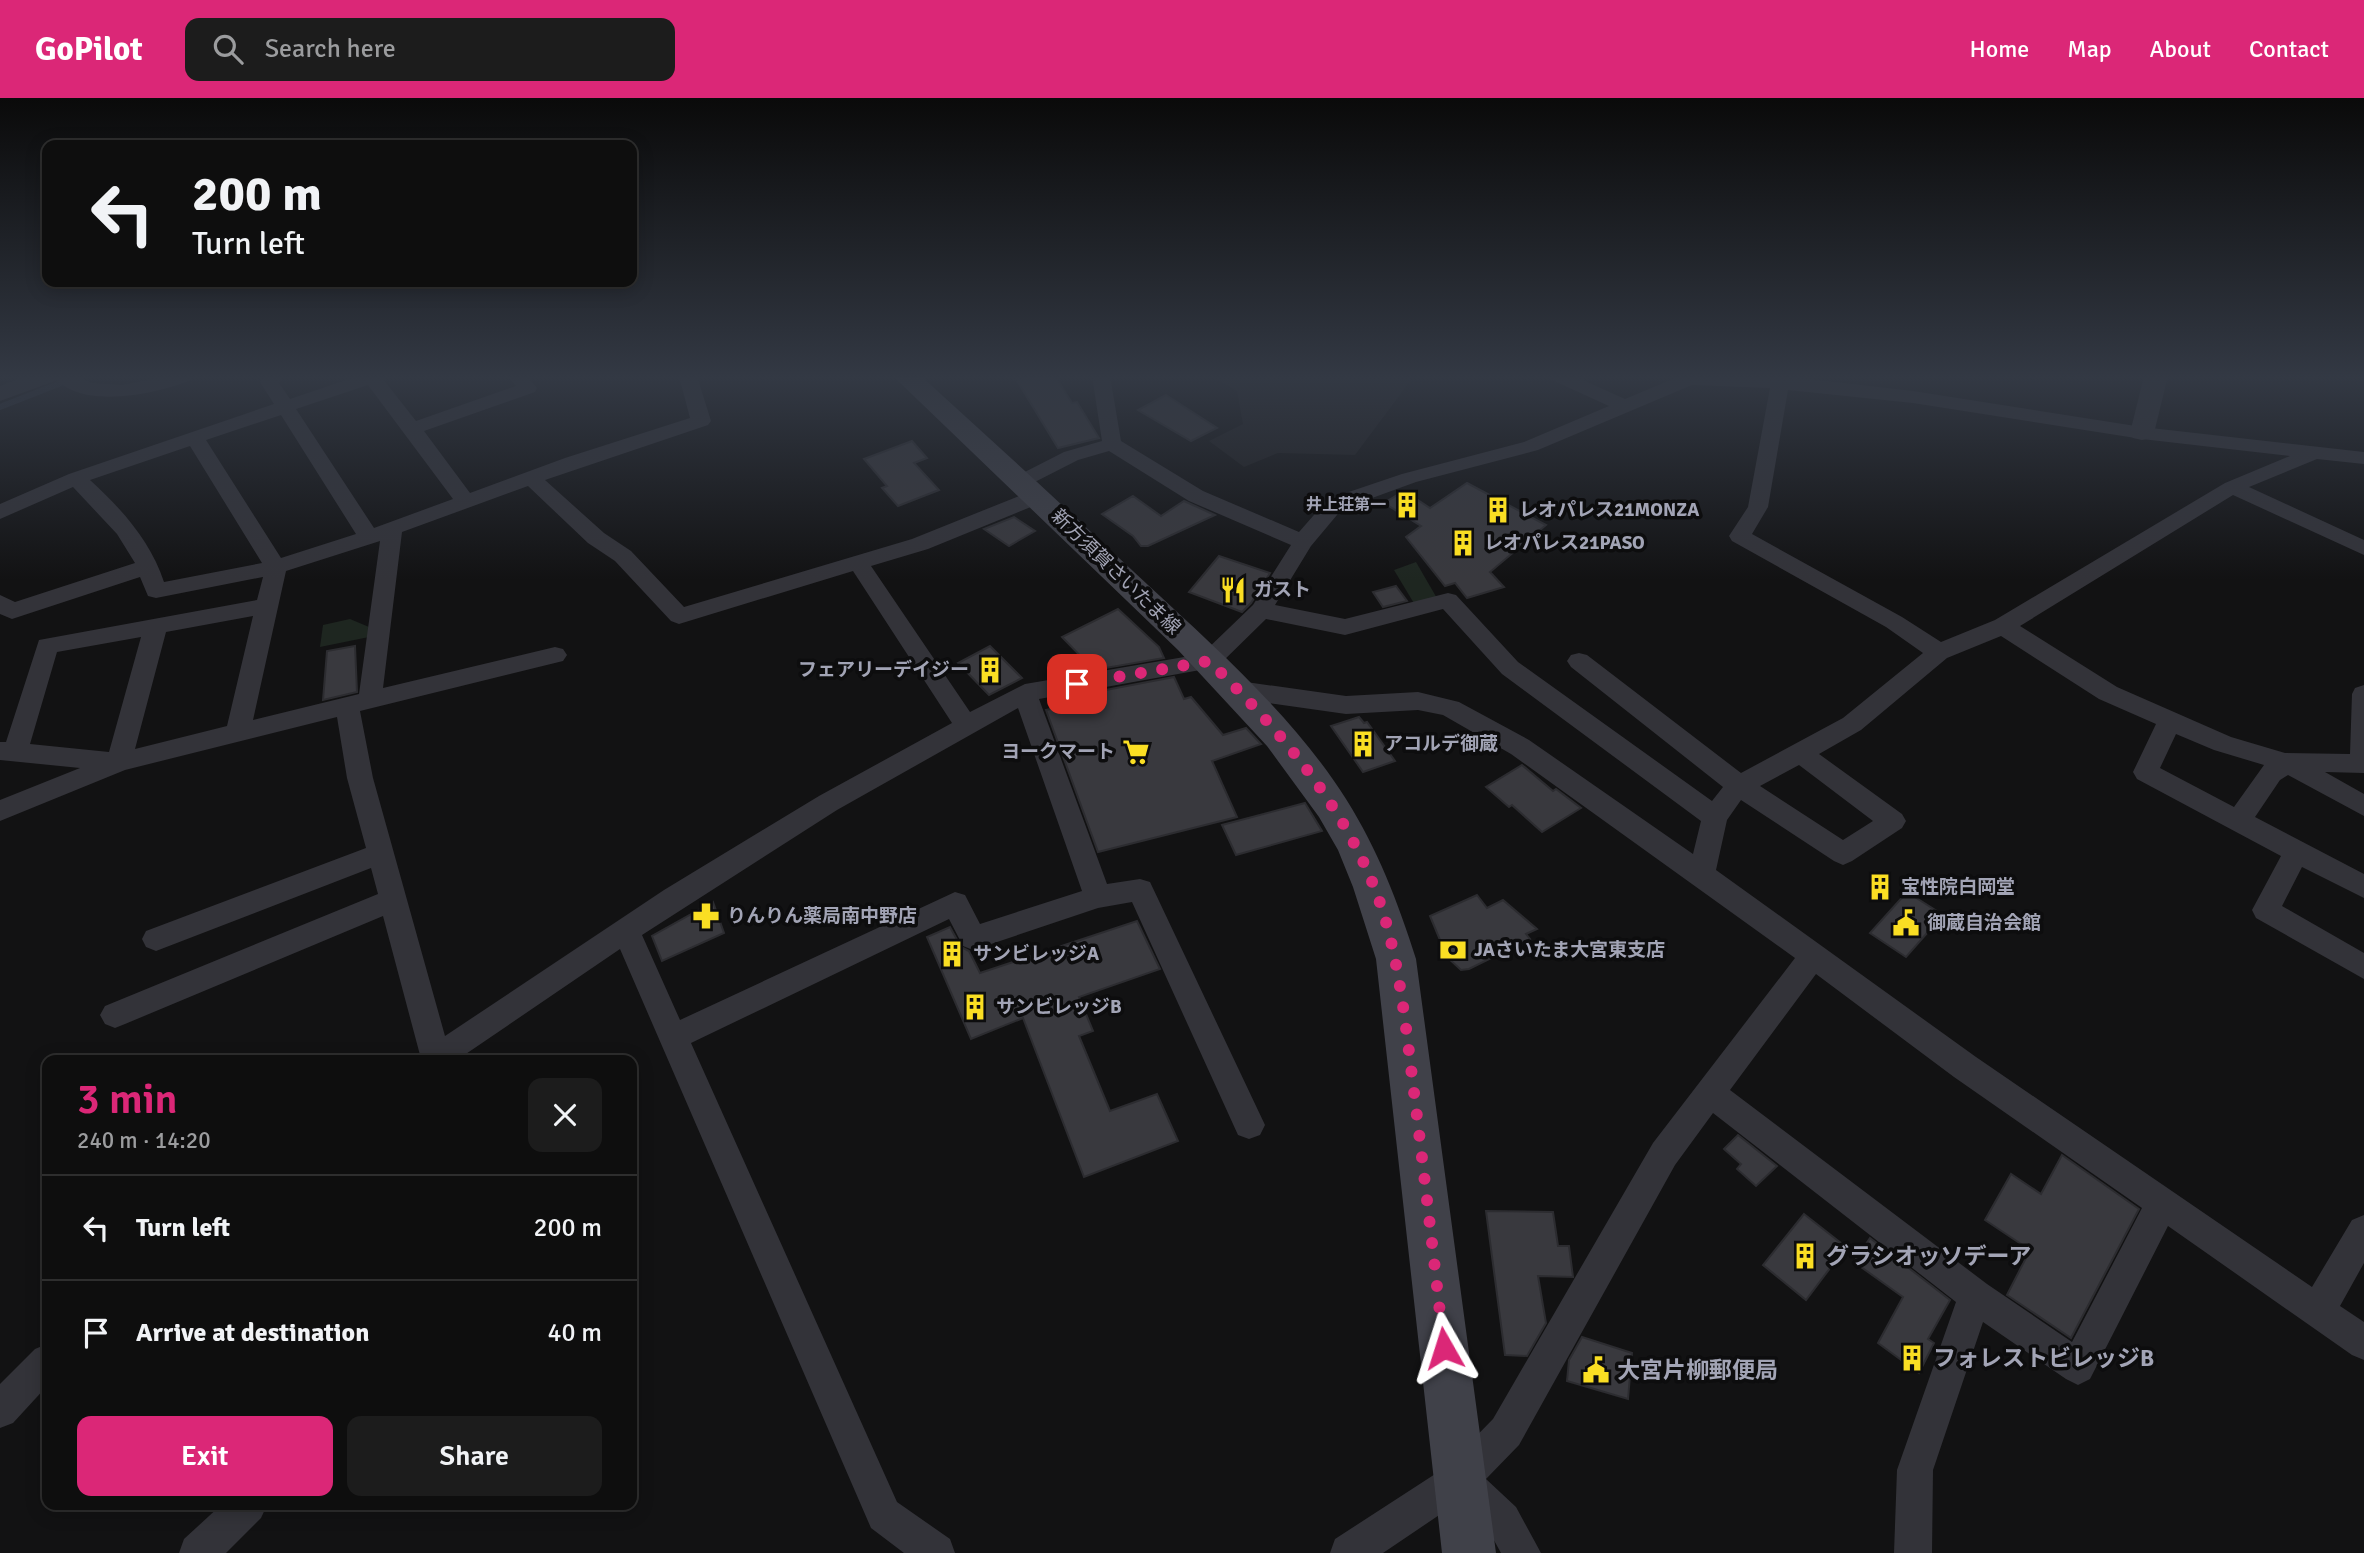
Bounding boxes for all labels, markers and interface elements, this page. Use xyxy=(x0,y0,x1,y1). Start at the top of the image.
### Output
search box xyxy=(185,18,675,81)
text: GoPilot xyxy=(35,29,143,70)
icon: search xyxy=(209,30,247,68)
text: Search here xyxy=(265,33,396,65)
text: Home xyxy=(1969,34,2029,64)
text: Map xyxy=(2067,34,2112,64)
text: About xyxy=(2150,34,2211,64)
text: Contact xyxy=(2249,34,2329,64)
text: 200 m xyxy=(192,164,322,224)
icon: left xyxy=(77,168,168,259)
text: Turn left xyxy=(192,224,305,263)
building icon: 井上荘第一 xyxy=(1392,490,1422,520)
place label: 井上荘第一 xyxy=(1306,495,1386,515)
building icon: レオパレス21MONZA xyxy=(1483,495,1513,525)
place label: レオパレス21MONZA xyxy=(1519,498,1699,522)
street label: 新方須賀さいたま線 xyxy=(1046,504,1186,640)
building icon: レオパレス21PASO xyxy=(1448,528,1478,558)
place label: レオパレス21PASO xyxy=(1484,531,1645,555)
restaurant icon: ガスト xyxy=(1218,575,1248,605)
place label: ガスト xyxy=(1254,578,1311,602)
pin xyxy=(1047,654,1107,714)
building icon: フェアリーデイジー xyxy=(975,655,1005,685)
place label: フェアリーデイジー xyxy=(798,658,969,682)
icon: arrive xyxy=(1058,665,1096,703)
building icon: アコルデ御蔵 xyxy=(1348,729,1378,759)
place label: アコルデ御蔵 xyxy=(1384,732,1498,756)
supermarket icon: ヨークマート xyxy=(1121,737,1151,767)
place label: ヨークマート xyxy=(1001,740,1115,764)
building icon: 宝性院白岡堂 xyxy=(1865,872,1895,902)
place label: 宝性院白岡堂 xyxy=(1901,875,2015,899)
pharmacy icon: りんりん薬局南中野店 xyxy=(691,901,721,931)
place label: りんりん薬局南中野店 xyxy=(727,904,917,928)
public building icon: 御蔵自治会館 xyxy=(1891,908,1921,938)
place label: 御蔵自治会館 xyxy=(1927,911,2041,935)
bank icon: JAさいたま大宮東支店 xyxy=(1438,935,1468,965)
place label: JAさいたま大宮東支店 xyxy=(1474,938,1665,962)
building icon: サンビレッジA xyxy=(937,939,967,969)
place label: サンビレッジA xyxy=(973,942,1099,966)
building icon: サンビレッジB xyxy=(960,992,990,1022)
place label: サンビレッジB xyxy=(996,995,1122,1019)
text: 3 min xyxy=(77,1074,178,1125)
button: close xyxy=(528,1078,602,1152)
text: 240 m · 14:20 xyxy=(77,1126,211,1155)
icon: left xyxy=(77,1209,115,1247)
text: Turn left xyxy=(136,1212,230,1244)
text: 200 m xyxy=(533,1212,602,1244)
building icon: グラシオッソデーア xyxy=(1790,1241,1820,1271)
place label: グラシオッソデーア xyxy=(1826,1242,2032,1271)
position arrow xyxy=(1407,1311,1481,1385)
icon: arrive xyxy=(77,1314,115,1352)
text: Arrive at destination xyxy=(136,1317,369,1349)
text: 40 m xyxy=(547,1317,602,1349)
building icon: フォレストビレッジB xyxy=(1897,1343,1927,1373)
place label: フォレストビレッジB xyxy=(1933,1344,2154,1373)
public building icon: 大宮片柳郵便局 xyxy=(1581,1355,1611,1385)
place label: 大宮片柳郵便局 xyxy=(1617,1356,1778,1385)
button: Exit xyxy=(77,1416,333,1496)
button: Share xyxy=(347,1416,602,1496)

